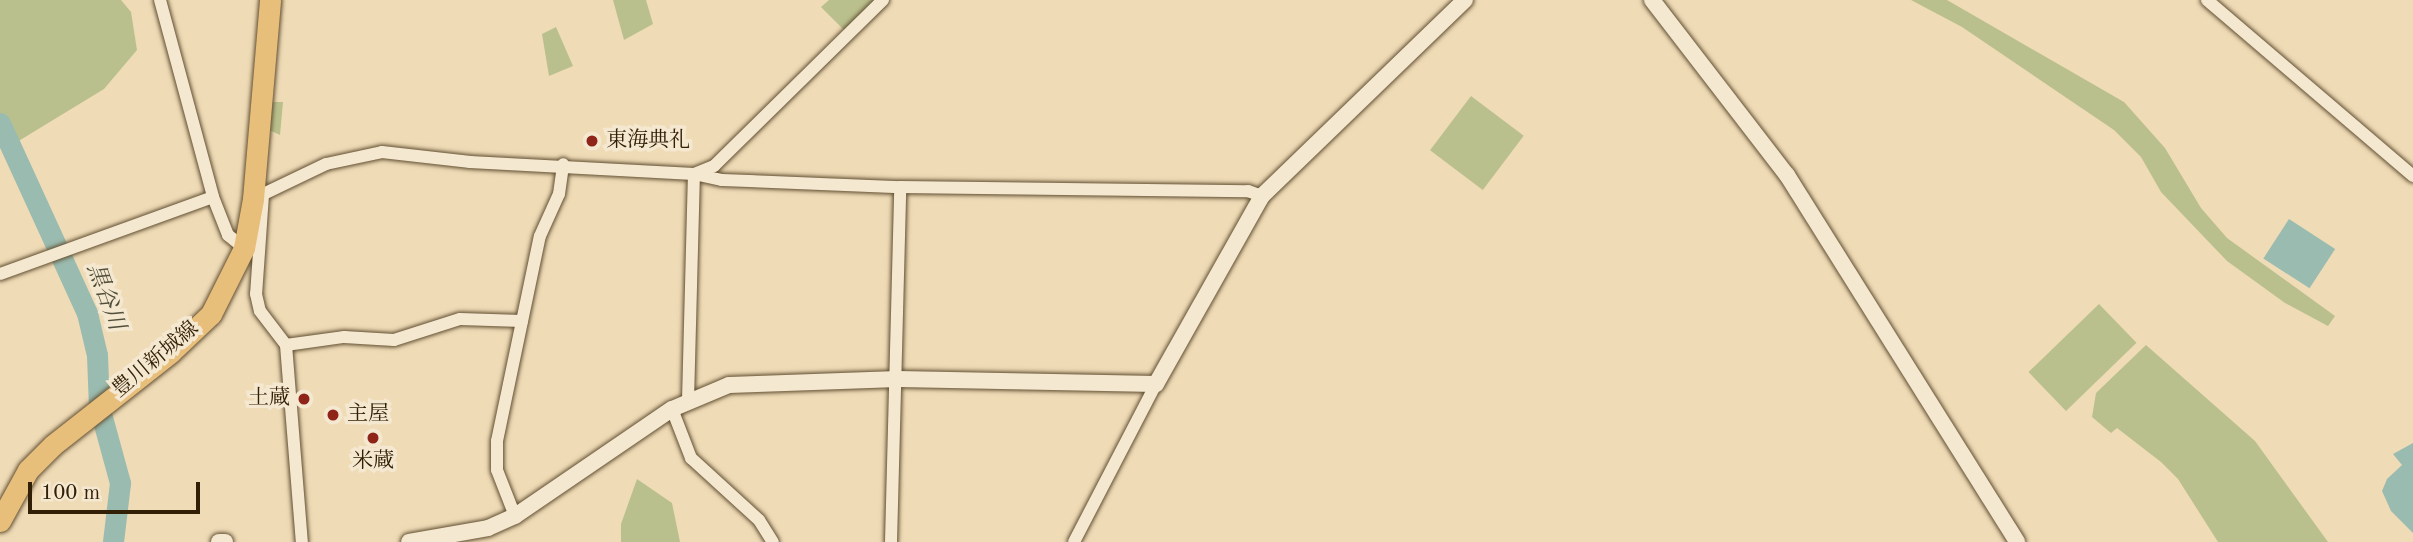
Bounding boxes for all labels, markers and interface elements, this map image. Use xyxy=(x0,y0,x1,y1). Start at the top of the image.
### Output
place label: 東海典礼 xyxy=(606,128,690,154)
marker: 東海典礼 xyxy=(584,133,600,149)
water label: 黒谷川 xyxy=(80,260,130,334)
street label: 豊川新城線 xyxy=(108,317,204,403)
place label: 土蔵 xyxy=(248,386,290,412)
marker: 土蔵 xyxy=(296,391,312,407)
place label: 主屋 xyxy=(347,402,389,428)
marker: 主屋 xyxy=(325,407,341,423)
marker: 米蔵 xyxy=(365,430,381,446)
place label: 米蔵 xyxy=(352,449,394,475)
scale bar xyxy=(32,468,203,512)
text: 100 m xyxy=(41,483,100,504)

